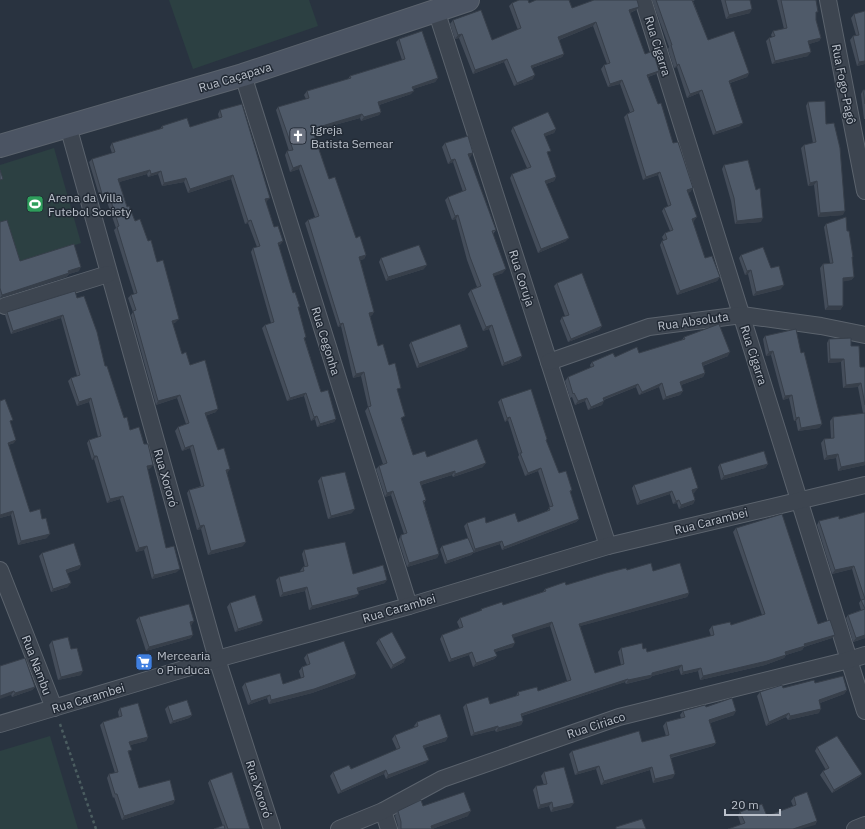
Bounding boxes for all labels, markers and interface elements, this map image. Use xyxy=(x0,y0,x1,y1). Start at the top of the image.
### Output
street label: Rua Cigarra xyxy=(642,14,674,78)
street label: Rua Fogo-Pagô xyxy=(829,43,859,126)
street label: Rua Caçapava xyxy=(197,59,274,95)
place label: Igreja Batista Semear xyxy=(311,122,394,151)
church icon: Igreja Batista Semear xyxy=(288,126,308,146)
place label: Arena da Villa Futebol Society xyxy=(48,190,131,219)
sports icon: Arena da Villa Futebol Society xyxy=(25,194,45,214)
street label: Rua Coruja xyxy=(506,248,538,309)
street label: Rua Cegonha xyxy=(308,305,344,378)
street label: Rua Absoluta xyxy=(656,309,730,333)
street label: Rua Cigarra xyxy=(737,323,771,387)
street label: Rua Xororó xyxy=(151,447,182,509)
street label: Rua Carambei xyxy=(673,505,749,537)
street label: Rua Carambei xyxy=(361,590,437,626)
street label: Rua Nambu xyxy=(19,633,55,697)
place label: Mercearia o Pinduca xyxy=(157,648,211,677)
supermarket icon: Mercearia o Pinduca xyxy=(134,652,154,672)
street label: Rua Carambei xyxy=(50,680,126,716)
street label: Rua Ciriaco xyxy=(565,708,627,742)
street label: Rua Xororó xyxy=(243,758,275,820)
scale bar xyxy=(725,791,780,817)
text: 20 m xyxy=(731,797,759,812)

